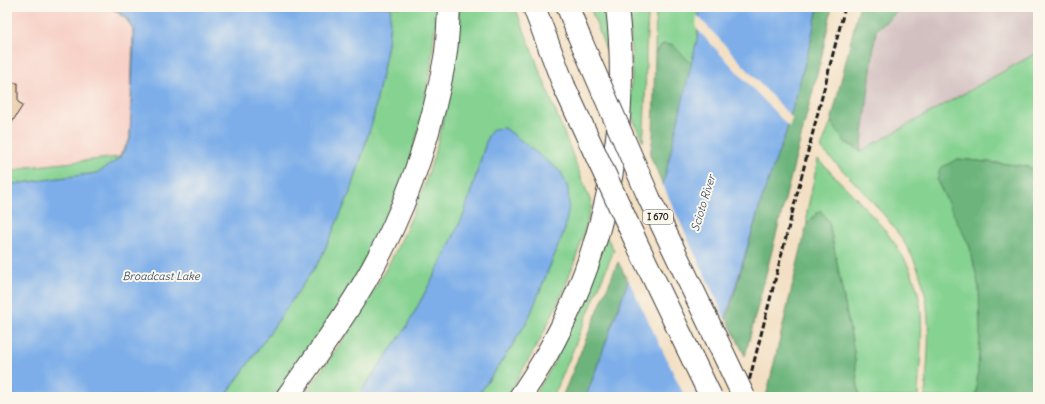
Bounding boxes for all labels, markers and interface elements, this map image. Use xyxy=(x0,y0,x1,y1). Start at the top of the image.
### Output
water label: Scioto River xyxy=(688,172,719,233)
road number: I 670 xyxy=(643,210,673,224)
water label: Broadcast Lake xyxy=(122,269,201,283)

